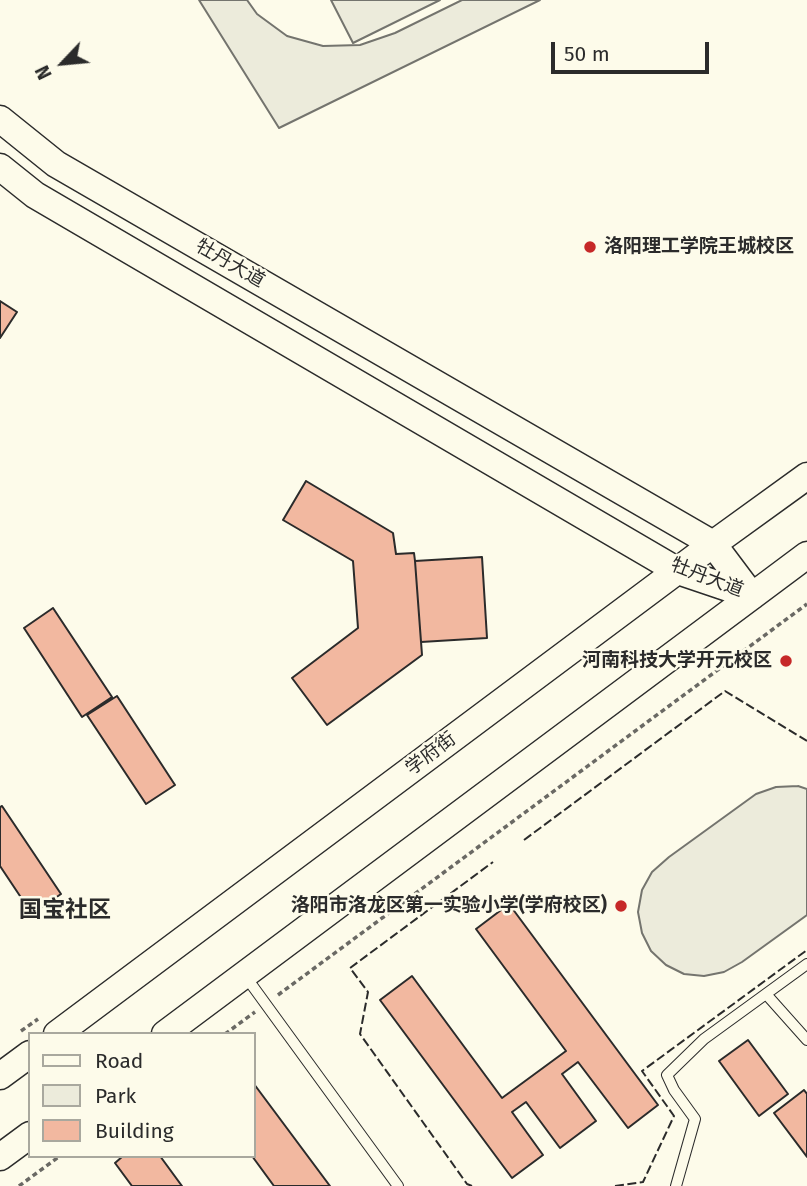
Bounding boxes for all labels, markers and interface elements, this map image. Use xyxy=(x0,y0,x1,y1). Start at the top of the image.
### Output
north arrow xyxy=(28,28,98,98)
scale bar xyxy=(555,28,712,72)
text: 50 m xyxy=(564,41,610,67)
text: N xyxy=(31,62,57,83)
street label: 牡丹大道 xyxy=(191,235,269,293)
place label: 洛阳理工学院王城校区 xyxy=(604,236,794,258)
marker: 洛阳理工学院王城校区 xyxy=(582,239,598,255)
street label: 牡丹大道 xyxy=(667,554,747,602)
place label: 河南科技大学开元校区 xyxy=(582,650,772,672)
marker: 河南科技大学开元校区 xyxy=(778,653,794,669)
street label: 学府街 xyxy=(401,728,461,780)
place label: 洛阳市洛龙区第一实验小学(学府校区) xyxy=(291,895,607,917)
district label: 国宝社区 xyxy=(19,897,111,925)
marker: 洛阳市洛龙区第一实验小学(学府校区) xyxy=(613,898,629,914)
legend xyxy=(28,1032,256,1158)
text: Road xyxy=(95,1048,143,1074)
text: Park xyxy=(95,1083,136,1109)
text: Building xyxy=(95,1118,174,1144)

